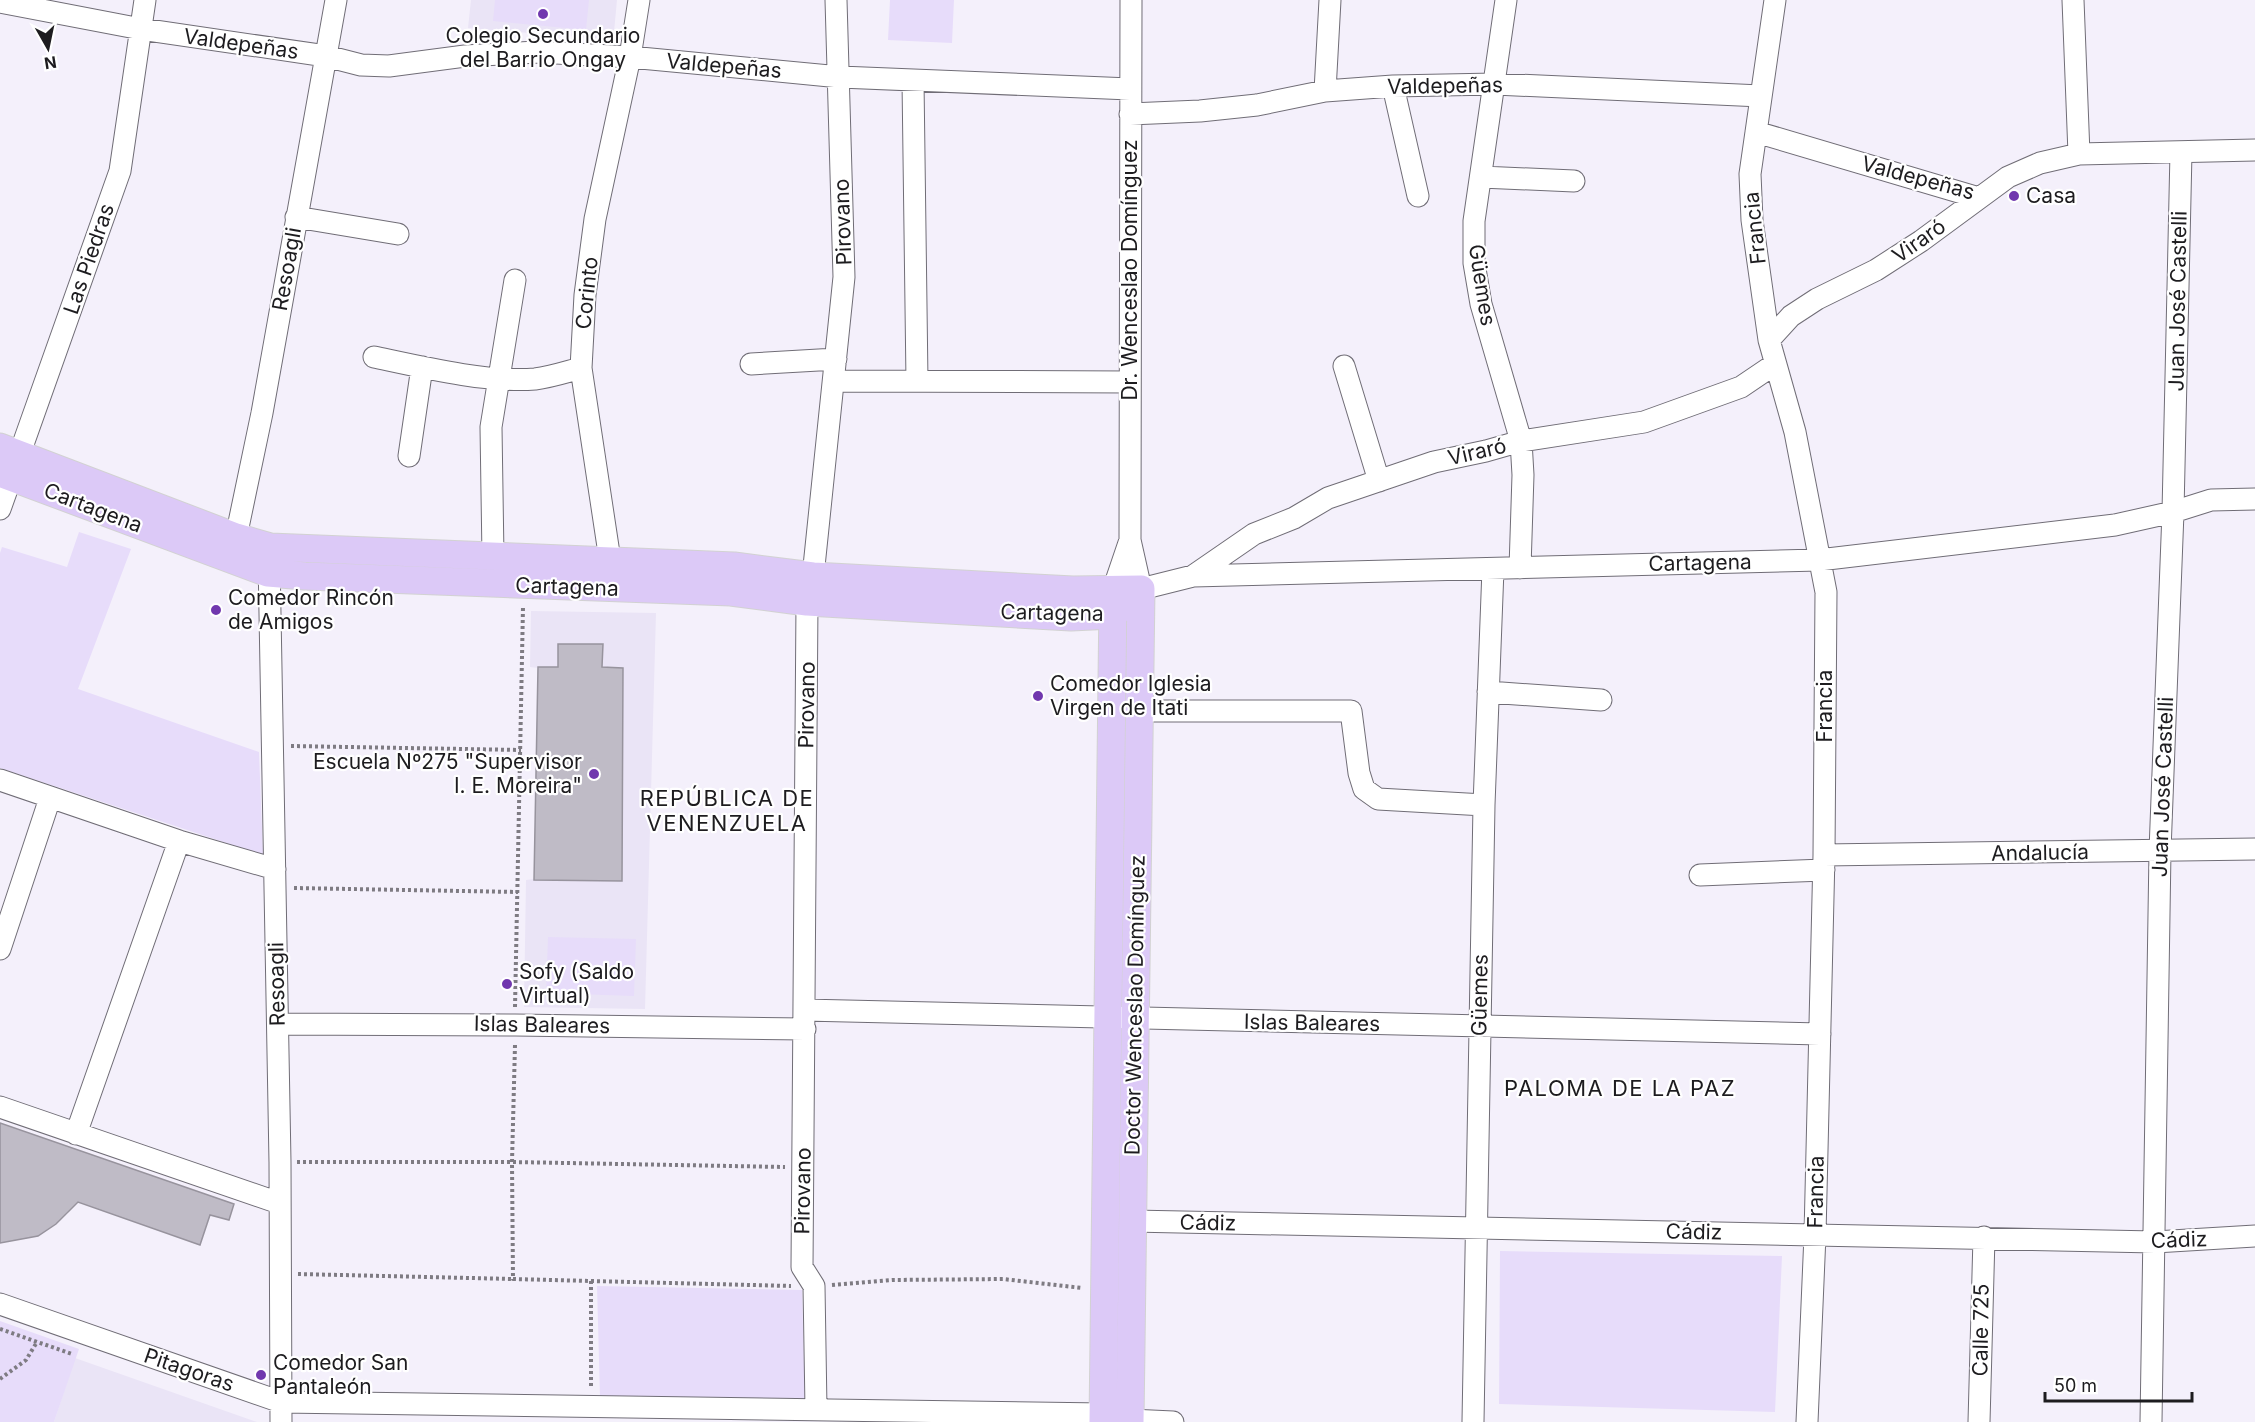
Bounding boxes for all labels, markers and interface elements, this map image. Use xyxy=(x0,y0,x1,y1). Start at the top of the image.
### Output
marker: Colegio Secundario del Barrio Ongay xyxy=(536,7,550,21)
north arrow xyxy=(18,18,78,78)
street label: Valdepeñas xyxy=(182,23,300,64)
place label: Colegio Secundario del Barrio Ongay xyxy=(446,23,640,72)
street label: Valdepeñas xyxy=(665,48,783,83)
text: N xyxy=(43,52,58,74)
street label: Valdepeñas xyxy=(1387,72,1503,99)
street label: Dr. Wenceslao Domínguez xyxy=(1117,139,1142,401)
street label: Valdepeñas xyxy=(1859,150,1977,205)
street label: Pirovano xyxy=(828,178,857,266)
place label: Casa xyxy=(2026,183,2076,208)
marker: Casa xyxy=(2007,189,2021,203)
street label: Francia xyxy=(1738,191,1771,266)
street label: Las Piedras xyxy=(58,200,119,317)
street label: Juan José Castelli xyxy=(2163,210,2192,392)
street label: Viraró xyxy=(1887,213,1950,268)
street label: Resoagli xyxy=(267,225,306,313)
street label: Güemes xyxy=(1464,242,1501,327)
street label: Corinto xyxy=(570,255,603,331)
street label: Viraró xyxy=(1445,433,1509,470)
street label: Cartagena xyxy=(40,477,146,538)
street label: Cartagena xyxy=(1648,549,1752,576)
street label: Cartagena xyxy=(515,572,619,601)
place label: Comedor Rincón de Amigos xyxy=(228,585,394,634)
street label: Cartagena xyxy=(1000,599,1104,626)
marker: Comedor Rincón de Amigos xyxy=(209,603,223,617)
street label: Pirovano xyxy=(793,661,820,749)
street label: Francia xyxy=(1812,670,1837,742)
place label: Comedor Iglesia Virgen de Itati xyxy=(1050,671,1212,720)
marker: Comedor Iglesia Virgen de Itati xyxy=(1031,689,1045,703)
street label: Juan José Castelli xyxy=(2147,696,2178,878)
place label: Escuela Nº275 "Supervisor I. E. Moreira" xyxy=(313,749,582,798)
marker: Escuela Nº275 "Supervisor I. E. Moreira" xyxy=(587,767,601,781)
district label: REPÚBLICA DE VENENZUELA xyxy=(640,785,814,836)
street label: Andalucía xyxy=(1991,839,2089,866)
street label: Doctor Wenceslao Domínguez xyxy=(1119,855,1150,1155)
street label: Resoagli xyxy=(263,942,290,1026)
street label: Güemes xyxy=(1466,954,1493,1036)
place label: Sofy (Saldo Virtual) xyxy=(519,959,634,1008)
marker: Sofy (Saldo Virtual) xyxy=(500,977,514,991)
street label: Islas Baleares xyxy=(1244,1009,1380,1036)
street label: Islas Baleares xyxy=(474,1011,610,1038)
district label: PALOMA DE LA PAZ xyxy=(1504,1075,1736,1101)
street label: Pirovano xyxy=(789,1147,816,1235)
street label: Francia xyxy=(1802,1155,1829,1229)
street label: Cádiz xyxy=(1179,1210,1237,1235)
street label: Cádiz xyxy=(1665,1219,1723,1244)
street label: Cádiz xyxy=(2150,1226,2208,1253)
street label: Calle 725 xyxy=(1967,1283,1994,1377)
street label: Pitagoras xyxy=(141,1342,237,1397)
place label: Comedor San Pantaleón xyxy=(273,1350,409,1399)
scale bar xyxy=(2045,1365,2192,1403)
marker: Comedor San Pantaleón xyxy=(254,1368,268,1382)
text: 50 m xyxy=(2054,1375,2097,1396)

